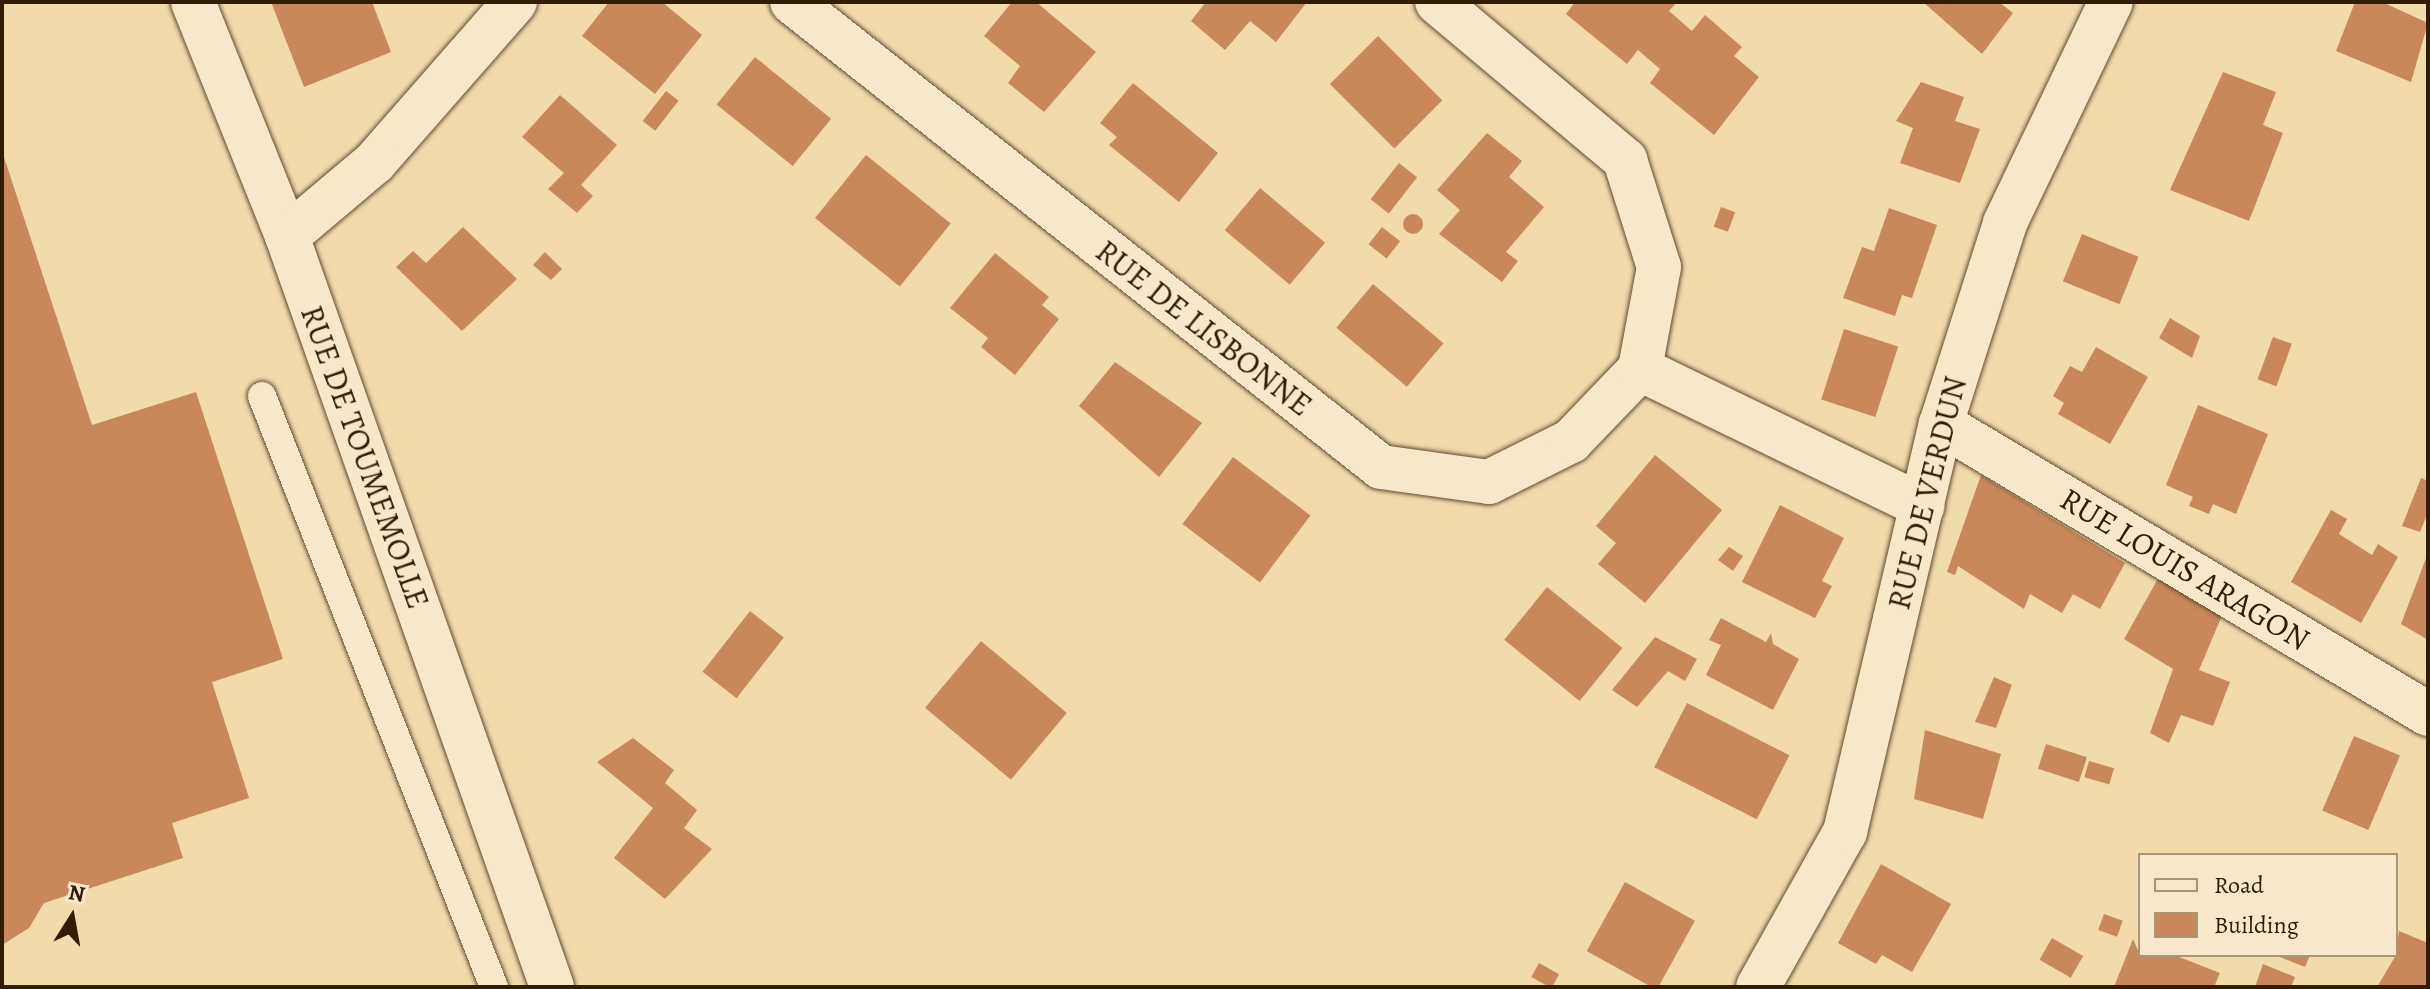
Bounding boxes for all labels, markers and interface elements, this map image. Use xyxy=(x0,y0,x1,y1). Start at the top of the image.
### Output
street label: RUE DE LISBONNE xyxy=(1088,232,1320,424)
street label: RUE DE TOUMEMOLLE xyxy=(292,300,438,614)
street label: RUE DE VERDUN xyxy=(1879,372,1975,614)
street label: RUE LOUIS ARAGON xyxy=(2053,479,2317,659)
legend xyxy=(2138,853,2398,957)
text: Road xyxy=(2214,869,2264,901)
north arrow xyxy=(32,877,112,957)
text: N xyxy=(66,877,87,910)
text: Building xyxy=(2214,909,2299,941)

